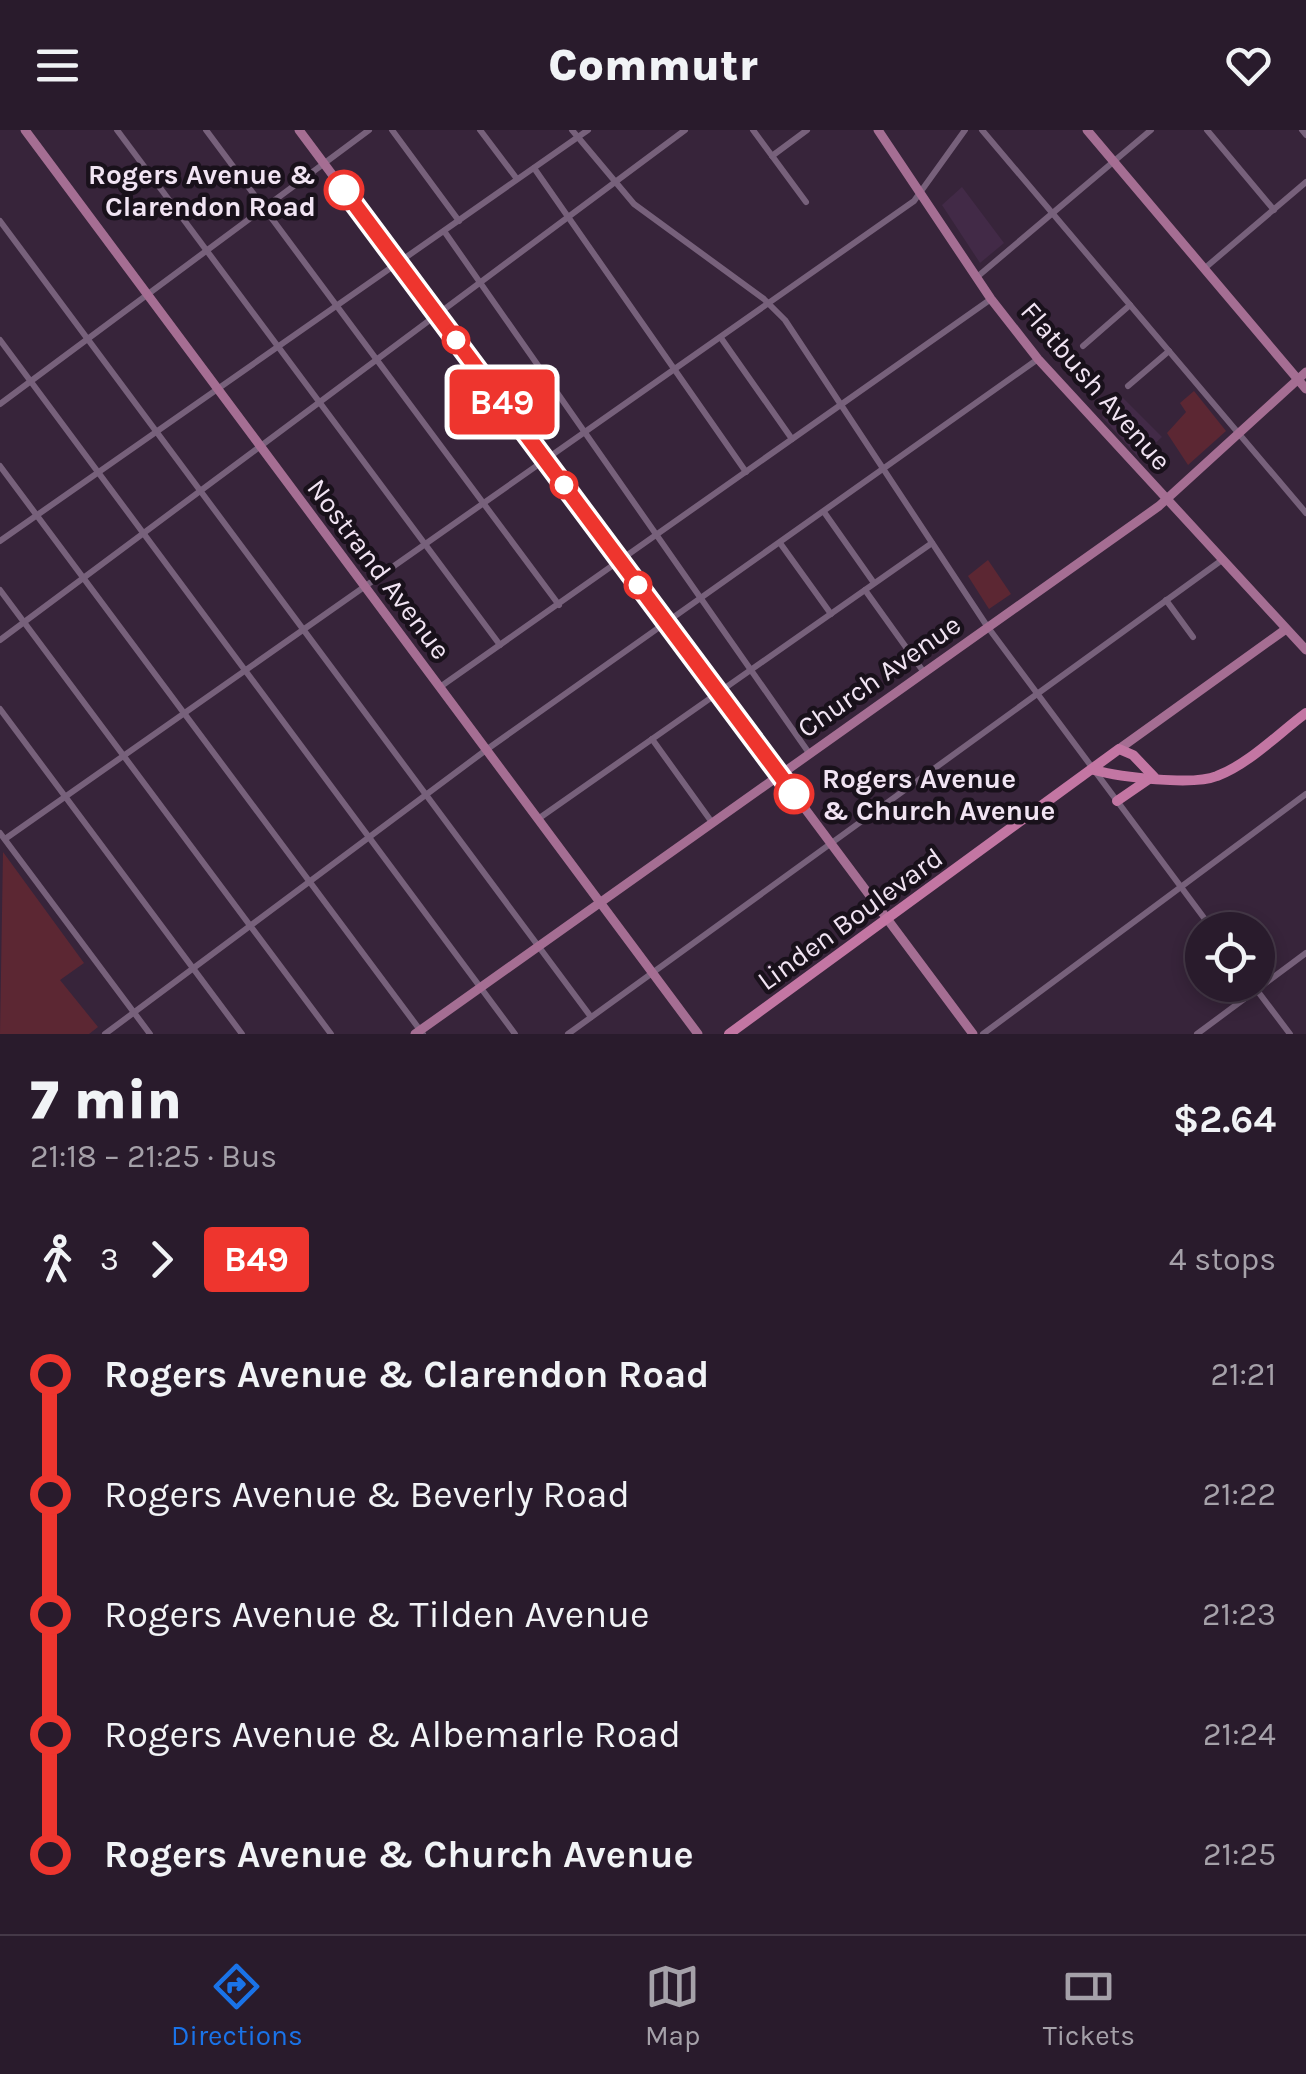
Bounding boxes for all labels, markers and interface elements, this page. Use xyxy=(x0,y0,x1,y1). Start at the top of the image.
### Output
icon: menu xyxy=(30,38,85,93)
icon: heart xyxy=(1221,38,1276,93)
text: Commutr xyxy=(548,39,758,91)
place label: Rogers Avenue & Clarendon Road xyxy=(88,158,316,223)
marker: Rogers Avenue & Clarendon Road xyxy=(325,171,363,209)
street label: Flatbush Avenue xyxy=(1014,295,1178,477)
unlabelled marker xyxy=(443,327,469,353)
line badge: B49 xyxy=(444,370,560,434)
text: B49 xyxy=(470,382,534,423)
street label: Nostrand Avenue xyxy=(300,472,458,666)
unlabelled marker xyxy=(551,472,577,498)
unlabelled marker xyxy=(625,572,651,598)
street label: Church Avenue xyxy=(791,608,967,744)
place label: Rogers Avenue & Church Avenue xyxy=(822,762,1055,827)
marker: Rogers Avenue & Church Avenue xyxy=(775,775,813,813)
street label: Linden Boulevard xyxy=(751,841,949,997)
map controls xyxy=(1185,912,1275,1002)
button: locate xyxy=(1185,912,1275,1002)
text: 7 min xyxy=(30,1068,182,1132)
text: $2.64 xyxy=(1173,1097,1276,1142)
text: 21:18 – 21:25 · Bus xyxy=(30,1138,277,1175)
icon: walk xyxy=(30,1232,85,1287)
icon: forward xyxy=(134,1232,189,1287)
text: B49 xyxy=(224,1239,289,1280)
text: 3 xyxy=(100,1241,119,1278)
text: 4 stops xyxy=(1169,1241,1276,1278)
text: Rogers Avenue & Clarendon Road xyxy=(104,1352,709,1397)
text: 21:21 xyxy=(1210,1356,1276,1393)
text: Rogers Avenue & Beverly Road xyxy=(104,1472,630,1517)
text: 21:22 xyxy=(1202,1476,1276,1513)
text: Rogers Avenue & Tilden Avenue xyxy=(104,1592,650,1637)
text: 21:23 xyxy=(1202,1596,1276,1633)
text: Rogers Avenue & Albemarle Road xyxy=(104,1712,681,1757)
text: 21:24 xyxy=(1203,1716,1276,1753)
text: Rogers Avenue & Church Avenue xyxy=(104,1832,694,1877)
text: 21:25 xyxy=(1203,1836,1276,1873)
tab: Directions xyxy=(171,1959,303,2052)
tab: Map xyxy=(645,1959,700,2052)
tab: Tickets xyxy=(1043,1959,1135,2052)

